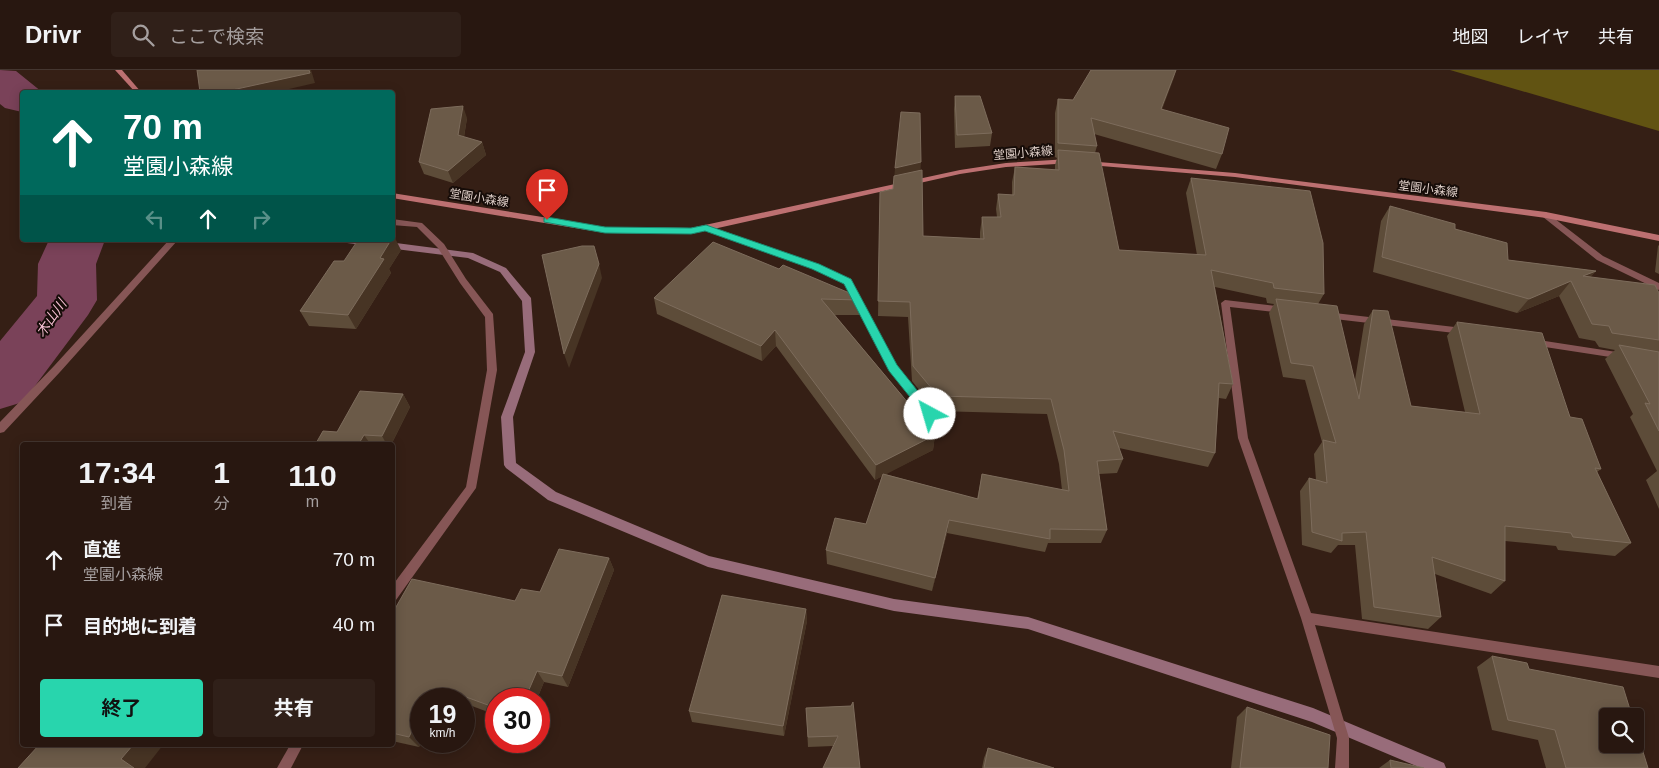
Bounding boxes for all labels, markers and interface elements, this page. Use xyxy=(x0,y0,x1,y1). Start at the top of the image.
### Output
search box xyxy=(111,12,461,57)
text: Drivr xyxy=(25,21,81,48)
icon: search xyxy=(129,21,157,49)
text: ここで検索 xyxy=(169,26,264,47)
text: 地図 xyxy=(1453,27,1489,47)
text: レイヤ xyxy=(1517,27,1570,47)
text: 共有 xyxy=(1598,27,1634,47)
text: 70 m xyxy=(123,107,203,146)
icon: ahead xyxy=(40,110,105,175)
street label: 堂園小森線 xyxy=(992,143,1054,163)
text: 堂園小森線 xyxy=(123,154,233,179)
pin xyxy=(526,169,568,220)
icon: arrive xyxy=(533,176,561,204)
street label: 堂園小森線 xyxy=(1397,178,1459,200)
street label: 堂園小森線 xyxy=(448,186,510,210)
icon: left xyxy=(141,205,169,233)
icon: ahead xyxy=(194,205,222,233)
icon: right xyxy=(247,205,275,233)
water label: 木山川 xyxy=(32,295,71,340)
position arrow xyxy=(903,387,955,439)
text: 17:34 xyxy=(78,456,155,489)
text: 1 xyxy=(213,456,230,489)
text: 110 xyxy=(288,459,337,492)
text: m xyxy=(306,493,319,510)
text: 到着 xyxy=(101,495,133,512)
text: 分 xyxy=(214,495,230,512)
text: 直進 xyxy=(83,539,121,560)
icon: ahead xyxy=(40,546,68,574)
text: 70 m xyxy=(333,549,375,570)
text: 堂園小森線 xyxy=(83,566,163,583)
icon: arrive xyxy=(40,611,68,639)
text: 40 m xyxy=(333,614,375,635)
text: 目的地に到着 xyxy=(83,616,197,637)
button: 終了 xyxy=(40,679,203,737)
button: 共有 xyxy=(213,679,375,737)
speed limit sign: 30 xyxy=(485,688,550,753)
text: 19 xyxy=(429,700,456,728)
map controls xyxy=(1599,708,1644,753)
button: search xyxy=(1599,708,1644,753)
text: km/h xyxy=(429,726,456,740)

